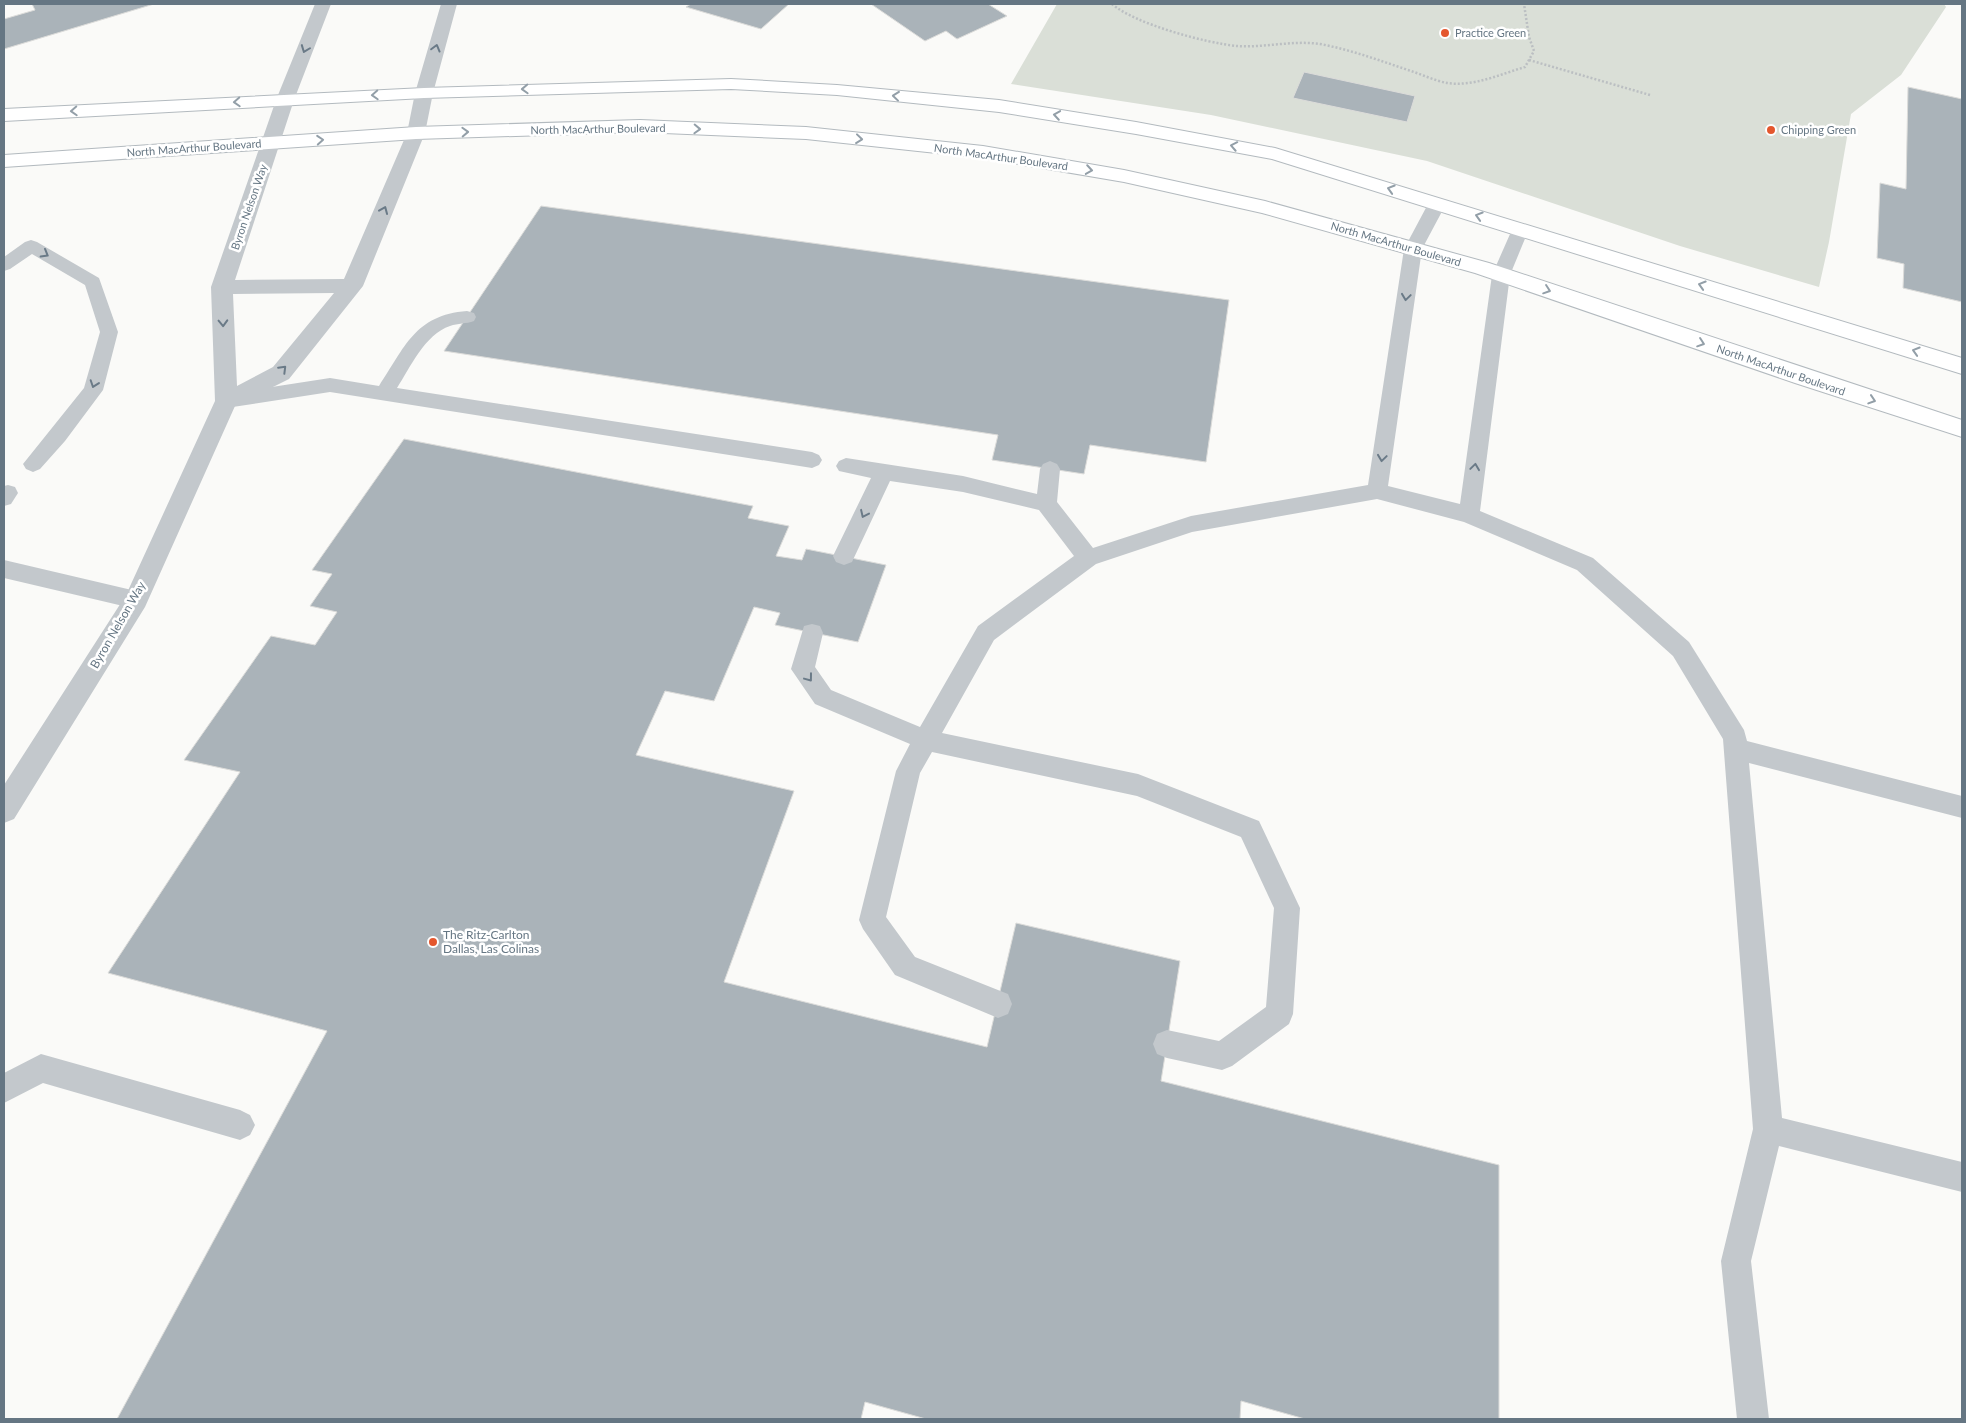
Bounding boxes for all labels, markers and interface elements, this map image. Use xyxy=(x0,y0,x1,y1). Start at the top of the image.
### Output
place label: Practice Green xyxy=(1455,26,1526,39)
marker: Practice Green xyxy=(1439,27,1451,39)
one-way arrow xyxy=(301,44,311,53)
one-way arrow xyxy=(431,45,441,53)
one-way arrow xyxy=(520,84,528,95)
one-way arrow xyxy=(371,90,379,101)
one-way arrow xyxy=(891,91,899,102)
one-way arrow xyxy=(232,97,240,108)
one-way arrow xyxy=(70,106,78,117)
one-way arrow xyxy=(1052,111,1061,121)
street label: North MacArthur Boulevard xyxy=(530,121,666,136)
one-way arrow xyxy=(693,123,701,134)
place label: Chipping Green xyxy=(1781,123,1856,136)
marker: Chipping Green xyxy=(1765,124,1777,136)
one-way arrow xyxy=(461,126,469,137)
one-way arrow xyxy=(855,133,863,144)
one-way arrow xyxy=(316,134,324,145)
street label: North MacArthur Boulevard xyxy=(126,136,262,159)
street label: North MacArthur Boulevard xyxy=(933,141,1069,172)
one-way arrow xyxy=(1230,142,1238,152)
street label: Byron Nelson Way xyxy=(228,162,269,251)
one-way arrow xyxy=(1085,165,1094,175)
one-way arrow xyxy=(1387,185,1395,195)
one-way arrow xyxy=(378,206,388,214)
one-way arrow xyxy=(1475,212,1483,222)
street label: North MacArthur Boulevard xyxy=(1329,219,1463,268)
one-way arrow xyxy=(39,248,48,258)
one-way arrow xyxy=(1699,280,1707,290)
one-way arrow xyxy=(1542,285,1551,295)
one-way arrow xyxy=(1401,293,1412,301)
one-way arrow xyxy=(218,320,228,328)
one-way arrow xyxy=(1696,337,1705,347)
street label: North MacArthur Boulevard xyxy=(1715,341,1847,398)
one-way arrow xyxy=(1912,347,1920,357)
one-way arrow xyxy=(277,366,286,375)
one-way arrow xyxy=(90,379,100,388)
one-way arrow xyxy=(1867,394,1875,404)
one-way arrow xyxy=(1378,453,1388,462)
one-way arrow xyxy=(1470,463,1480,471)
one-way arrow xyxy=(860,509,870,518)
street label: Byron Nelson Way xyxy=(87,578,149,671)
one-way arrow xyxy=(803,672,812,682)
place label: The Ritz-Carlton Dallas, Las Colinas xyxy=(443,927,539,956)
marker: The Ritz-Carlton Dallas, Las Colinas xyxy=(427,936,439,948)

